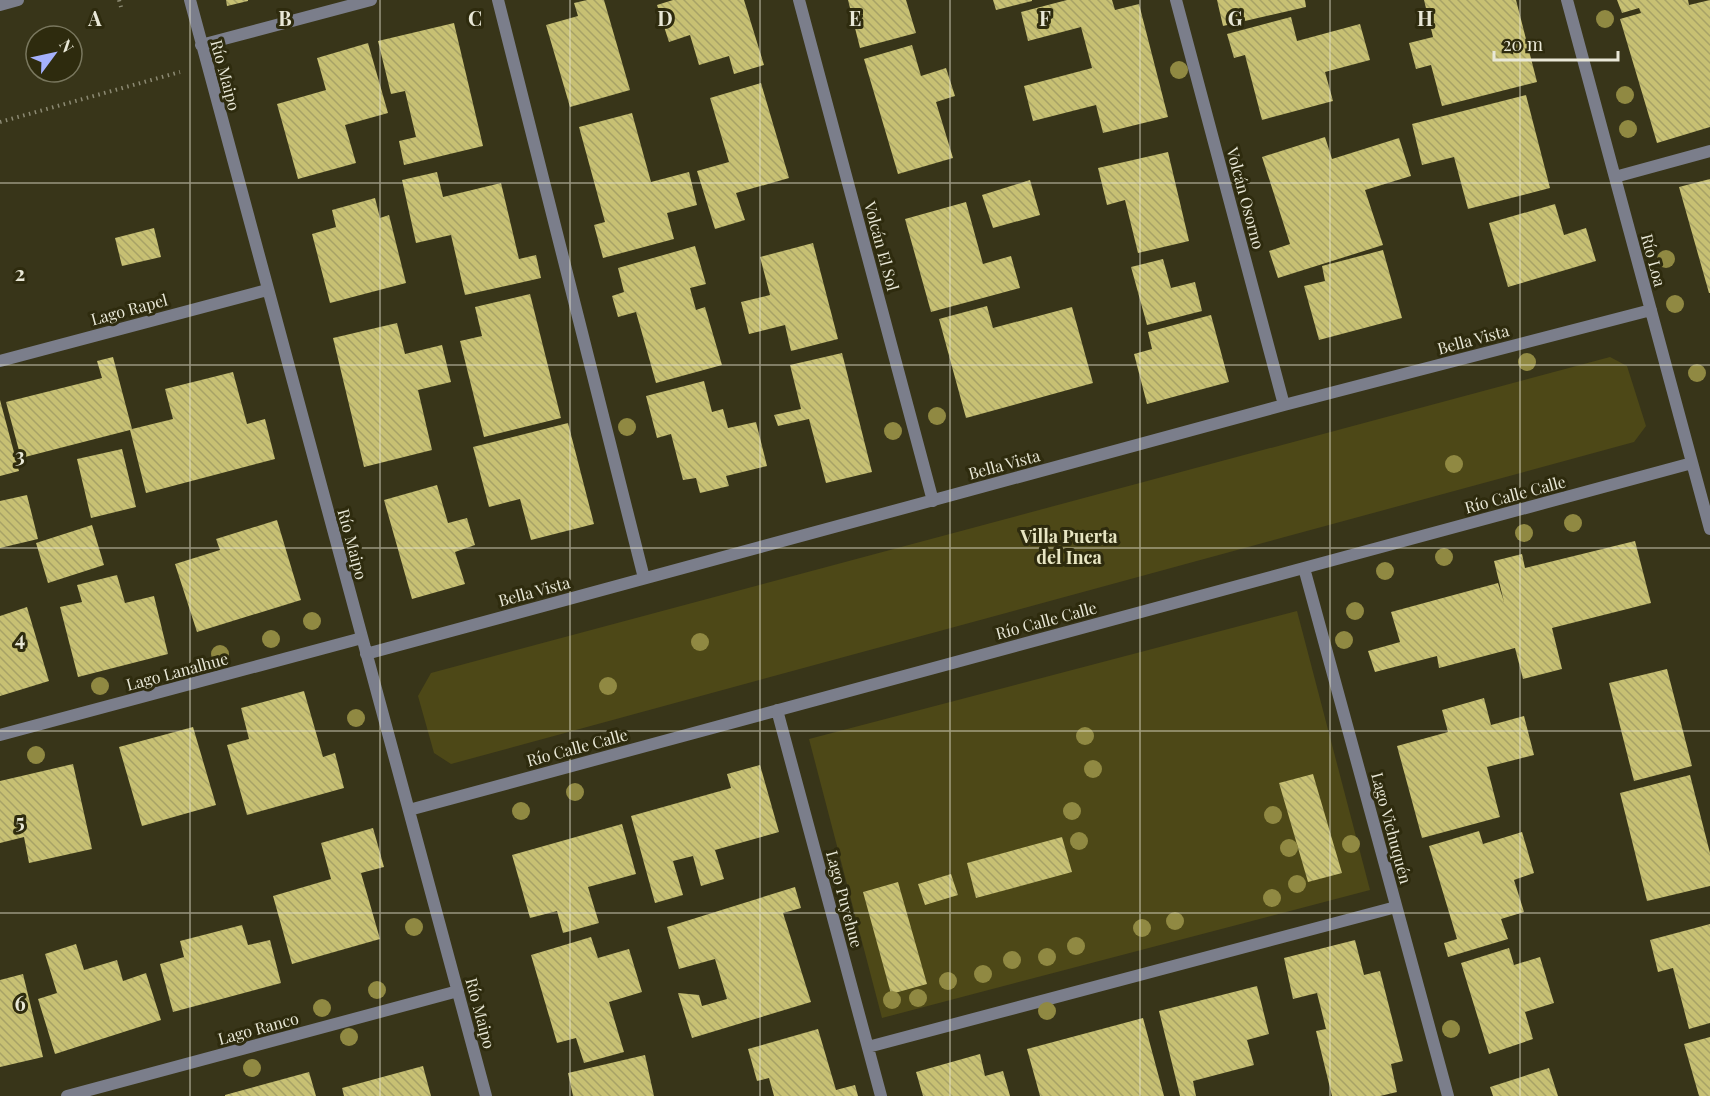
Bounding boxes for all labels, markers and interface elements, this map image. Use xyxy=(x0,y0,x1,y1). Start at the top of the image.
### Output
text: A xyxy=(87,4,102,31)
text: B xyxy=(278,4,292,31)
text: C xyxy=(468,4,482,31)
text: D xyxy=(657,4,673,31)
text: E xyxy=(849,4,861,31)
text: F xyxy=(1039,4,1051,31)
text: G xyxy=(1228,4,1243,31)
text: H xyxy=(1417,4,1433,31)
north arrow xyxy=(24,24,84,84)
scale bar xyxy=(1494,24,1618,62)
text: 20 m xyxy=(1503,32,1543,56)
text: N xyxy=(55,35,79,56)
street label: Río Maipo xyxy=(206,37,246,113)
street label: Volcán Osorno xyxy=(1222,144,1270,251)
street label: Volcán El Sol xyxy=(860,198,904,293)
street label: Río Loa xyxy=(1637,231,1671,289)
text: 2 xyxy=(15,259,25,286)
street label: Lago Rapel xyxy=(88,289,170,329)
street label: Bella Vista xyxy=(1435,319,1511,359)
text: 3 xyxy=(15,441,25,468)
street label: Bella Vista xyxy=(966,444,1042,484)
street label: Río Calle Calle xyxy=(1462,470,1568,518)
street label: Río Maipo xyxy=(333,506,373,582)
district label: Villa Puerta del Inca xyxy=(1019,524,1118,569)
street label: Bella Vista xyxy=(496,571,572,611)
street label: Río Calle Calle xyxy=(993,596,1099,644)
text: 4 xyxy=(15,624,25,651)
street label: Lago Lanalhue xyxy=(124,647,230,695)
street label: Río Calle Calle xyxy=(524,723,630,771)
street label: Lago Vichuquén xyxy=(1367,770,1417,887)
text: 5 xyxy=(15,807,25,834)
street label: Lago Puyehue xyxy=(822,848,868,950)
street label: Río Maipo xyxy=(461,975,501,1051)
text: 6 xyxy=(14,989,26,1016)
street label: Lago Ranco xyxy=(215,1007,301,1049)

